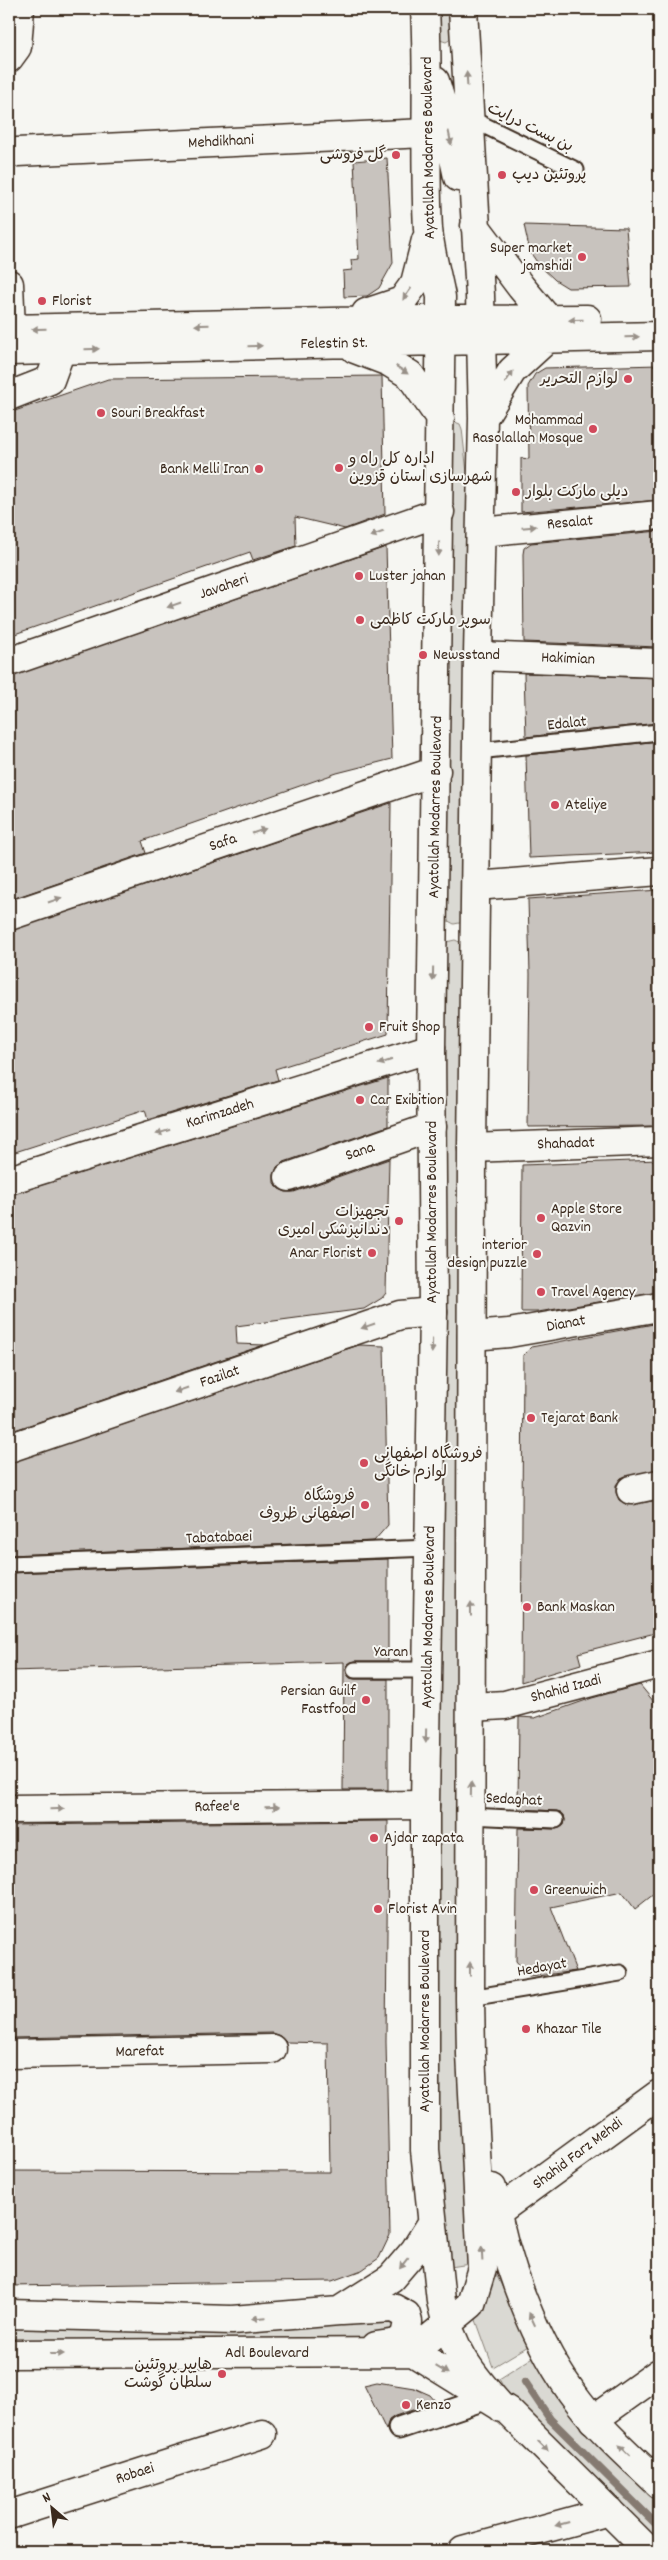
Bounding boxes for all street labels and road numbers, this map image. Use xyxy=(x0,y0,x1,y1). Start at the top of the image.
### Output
street label: Ayatollah Modarres Boulevard xyxy=(416,56,442,240)
street label: بن بست درایت xyxy=(483,97,577,159)
street label: Mehdikhani xyxy=(187,129,255,155)
street label: Felestin St. xyxy=(300,332,368,356)
street label: Resalat xyxy=(546,510,594,536)
street label: Javaheri xyxy=(196,568,252,606)
street label: Hakimian xyxy=(541,647,595,671)
street label: Edalat xyxy=(546,710,588,738)
street label: Ayatollah Modarres Boulevard xyxy=(423,715,449,899)
street label: Safa xyxy=(206,827,240,858)
street label: Karimzadeh xyxy=(183,1093,257,1135)
street label: Ayatollah Modarres Boulevard xyxy=(421,1121,444,1303)
street label: Shahadat xyxy=(537,1131,595,1156)
street label: Sana xyxy=(342,1136,378,1168)
street label: Dianat xyxy=(545,1309,588,1339)
street label: Fazilat xyxy=(197,1359,243,1395)
street label: Tabatabaei xyxy=(186,1525,253,1551)
street label: Ayatollah Modarres Boulevard xyxy=(416,1525,442,1709)
street label: Yaran xyxy=(374,1641,408,1664)
street label: Shahid Izadi xyxy=(528,1669,604,1709)
street label: Sedaghat xyxy=(485,1787,543,1813)
street label: Rafee'e xyxy=(194,1795,240,1819)
street label: Ayatollah Modarres Boulevard xyxy=(414,1930,437,2112)
street label: Hedayat xyxy=(515,1952,569,1984)
street label: Marefat xyxy=(115,2040,165,2064)
street label: Shahid Farz Mehdi xyxy=(528,2112,628,2196)
street label: Adl Boulevard xyxy=(225,2342,309,2365)
street label: Robaei xyxy=(113,2457,157,2491)

